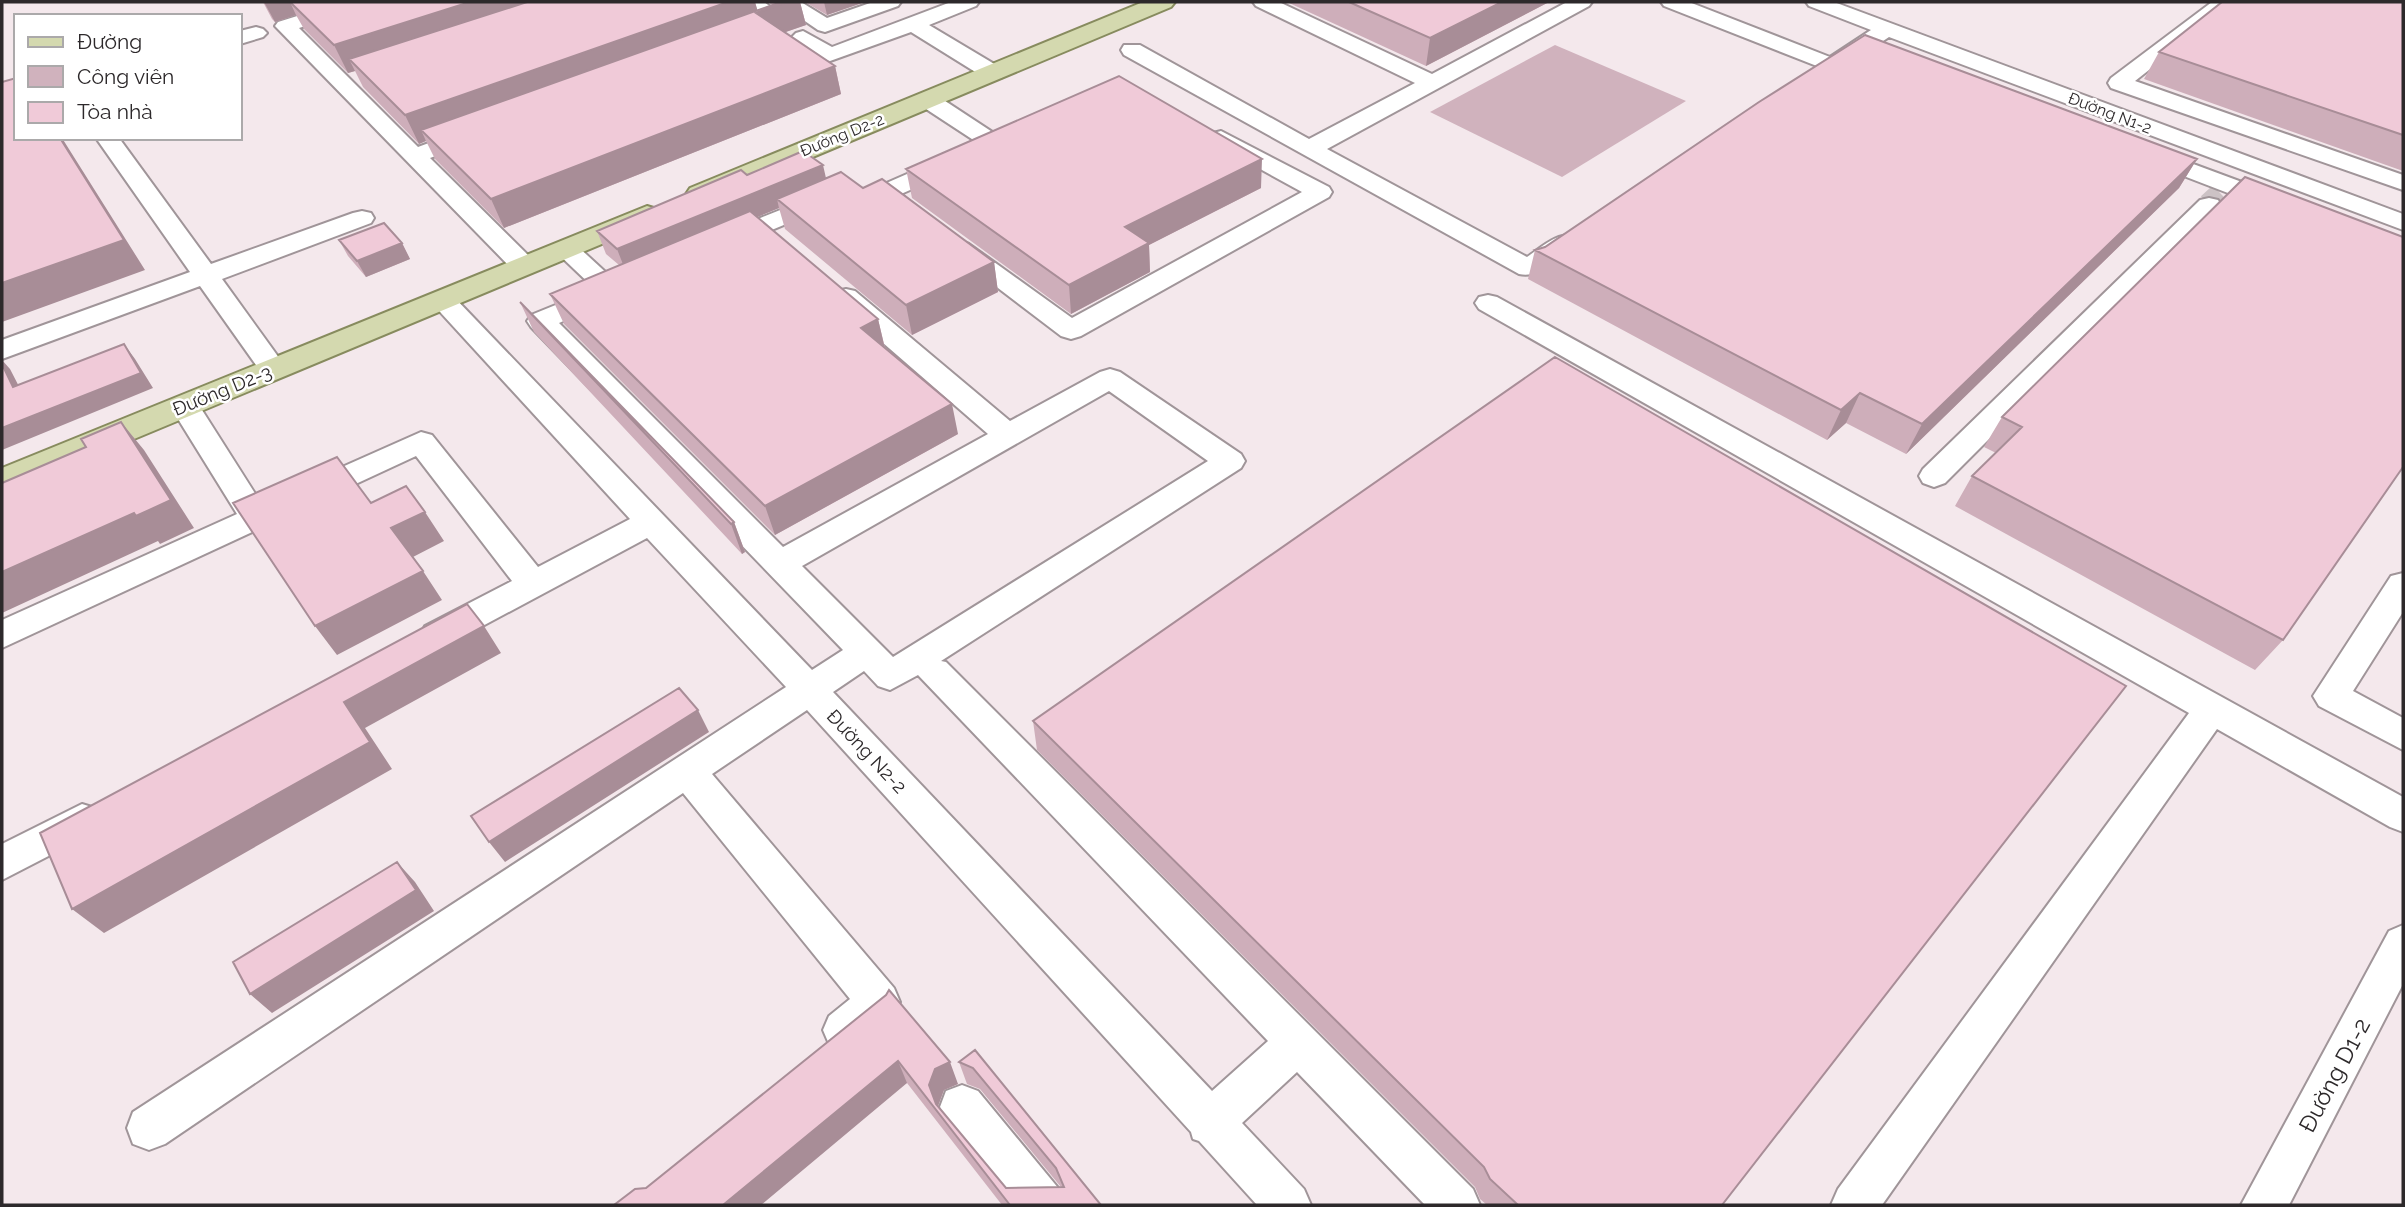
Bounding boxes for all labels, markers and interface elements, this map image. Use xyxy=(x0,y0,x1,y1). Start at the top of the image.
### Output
legend xyxy=(14,14,242,140)
text: Đường xyxy=(77,29,142,54)
text: Công viên xyxy=(77,64,174,89)
street label: Đường N1-2 xyxy=(2066,88,2154,138)
text: Tòa nhà xyxy=(77,99,153,124)
street label: Đường D2-2 xyxy=(797,110,887,160)
street label: Đường D2-3 xyxy=(169,360,275,420)
street label: Đường N2-2 xyxy=(823,705,911,797)
street label: Đường D1-2 xyxy=(2293,1013,2375,1137)

